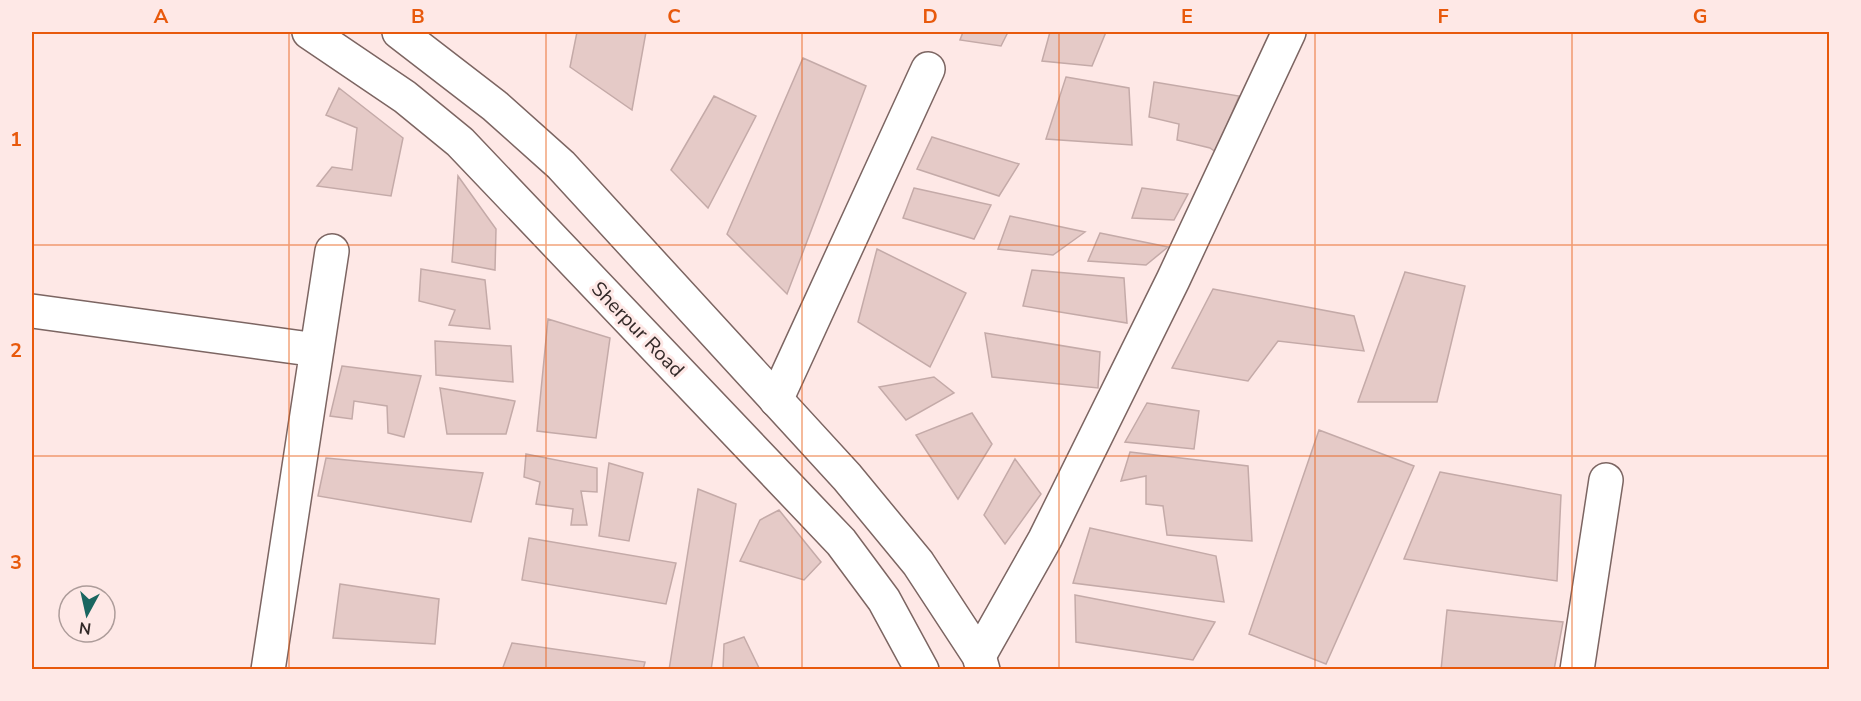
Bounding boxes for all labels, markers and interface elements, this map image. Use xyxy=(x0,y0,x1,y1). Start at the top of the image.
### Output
text: A xyxy=(154,3,169,30)
text: B xyxy=(411,3,425,30)
text: C xyxy=(667,3,681,30)
text: D xyxy=(922,3,938,30)
text: E xyxy=(1181,3,1193,30)
text: F xyxy=(1437,3,1449,30)
text: G xyxy=(1693,3,1707,30)
text: 1 xyxy=(10,126,22,153)
street label: Sherpur Road xyxy=(585,276,690,383)
text: 2 xyxy=(10,337,22,364)
text: 3 xyxy=(10,549,22,576)
north arrow xyxy=(57,584,117,644)
text: N xyxy=(78,616,93,640)

